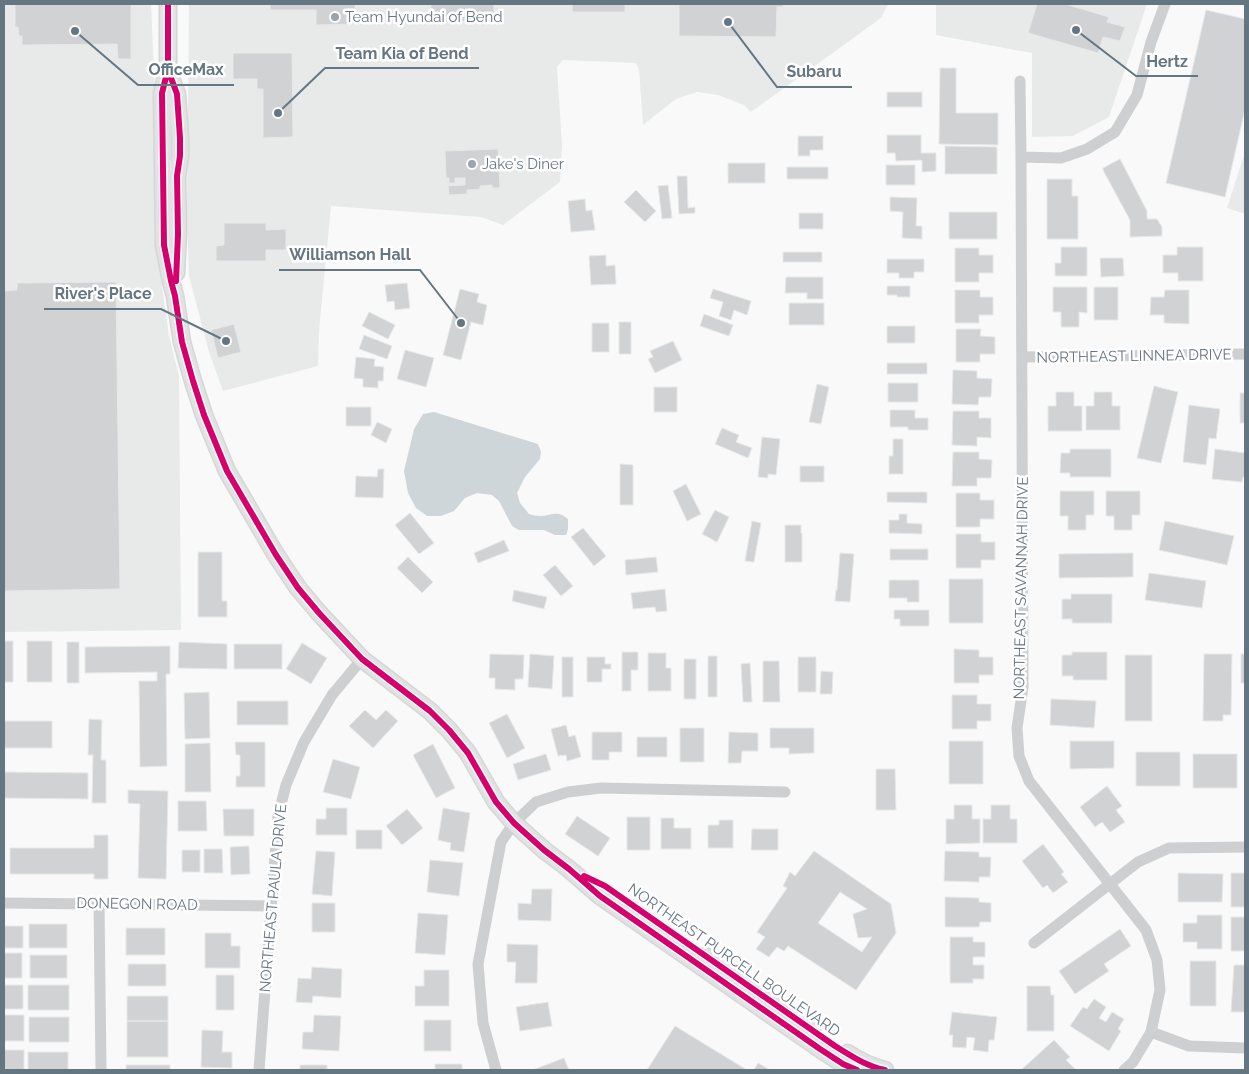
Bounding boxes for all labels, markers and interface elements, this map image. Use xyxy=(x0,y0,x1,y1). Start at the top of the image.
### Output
place label: Team Hyundai of Bend xyxy=(345,8,503,26)
marker: Team Hyundai of Bend xyxy=(329,11,341,23)
callout: Team Kia of Bend xyxy=(325,37,479,68)
text: Team Kia of Bend xyxy=(335,44,469,63)
callout: Hertz xyxy=(1136,45,1198,76)
text: Hertz xyxy=(1146,52,1188,71)
callout: OfficeMax xyxy=(138,54,234,85)
callout: Subaru xyxy=(777,56,852,87)
text: OfficeMax xyxy=(148,60,224,79)
text: Subaru xyxy=(786,62,842,81)
place label: Jake's Diner xyxy=(482,155,565,173)
marker: Jake's Diner xyxy=(466,158,478,170)
callout: Williamson Hall xyxy=(279,239,420,270)
text: Williamson Hall xyxy=(289,245,412,264)
callout: River's Place xyxy=(44,278,161,309)
text: River's Place xyxy=(54,284,152,303)
street label: NORTHEAST LINNEA DRIVE xyxy=(1036,345,1232,367)
street label: NORTHEAST SAVANNAH DRIVE xyxy=(1010,476,1032,700)
street label: NORTHEAST PAULA DRIVE xyxy=(256,803,290,993)
street label: NORTHEAST PURCELL BOULEVARD xyxy=(625,880,844,1041)
street label: DONEGON ROAD xyxy=(76,894,198,914)

